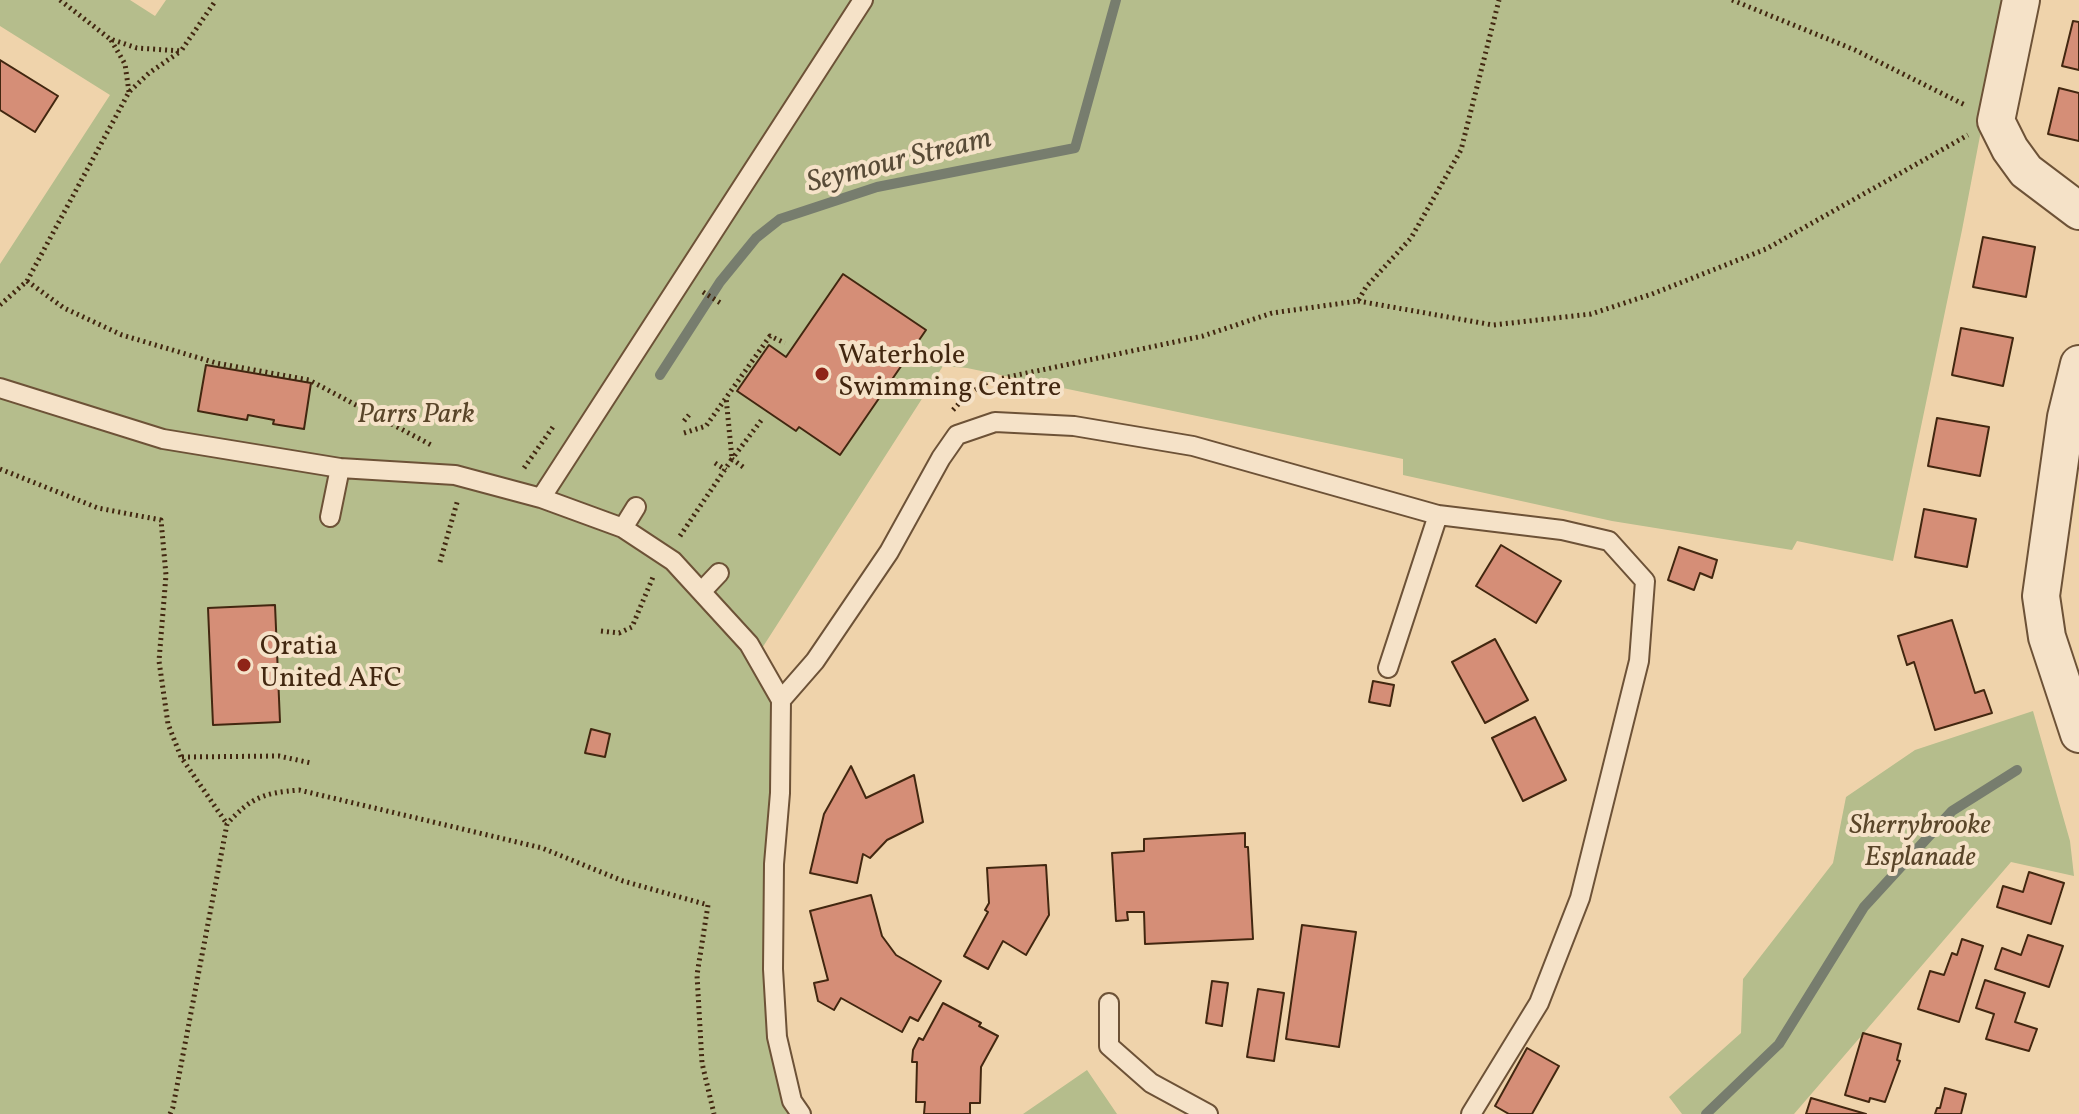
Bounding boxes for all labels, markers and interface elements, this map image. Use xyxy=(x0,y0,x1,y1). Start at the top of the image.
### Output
water label: Seymour Stream xyxy=(804,123,996,203)
place label: Waterhole Swimming Centre xyxy=(838,341,1061,407)
marker: Waterhole Swimming Centre xyxy=(813,365,831,383)
park label: Parrs Park xyxy=(357,400,475,434)
place label: Oratia United AFC xyxy=(260,632,402,698)
marker: Oratia United AFC xyxy=(235,656,253,674)
park label: Sherrybrooke Esplanade xyxy=(1849,811,1991,877)

